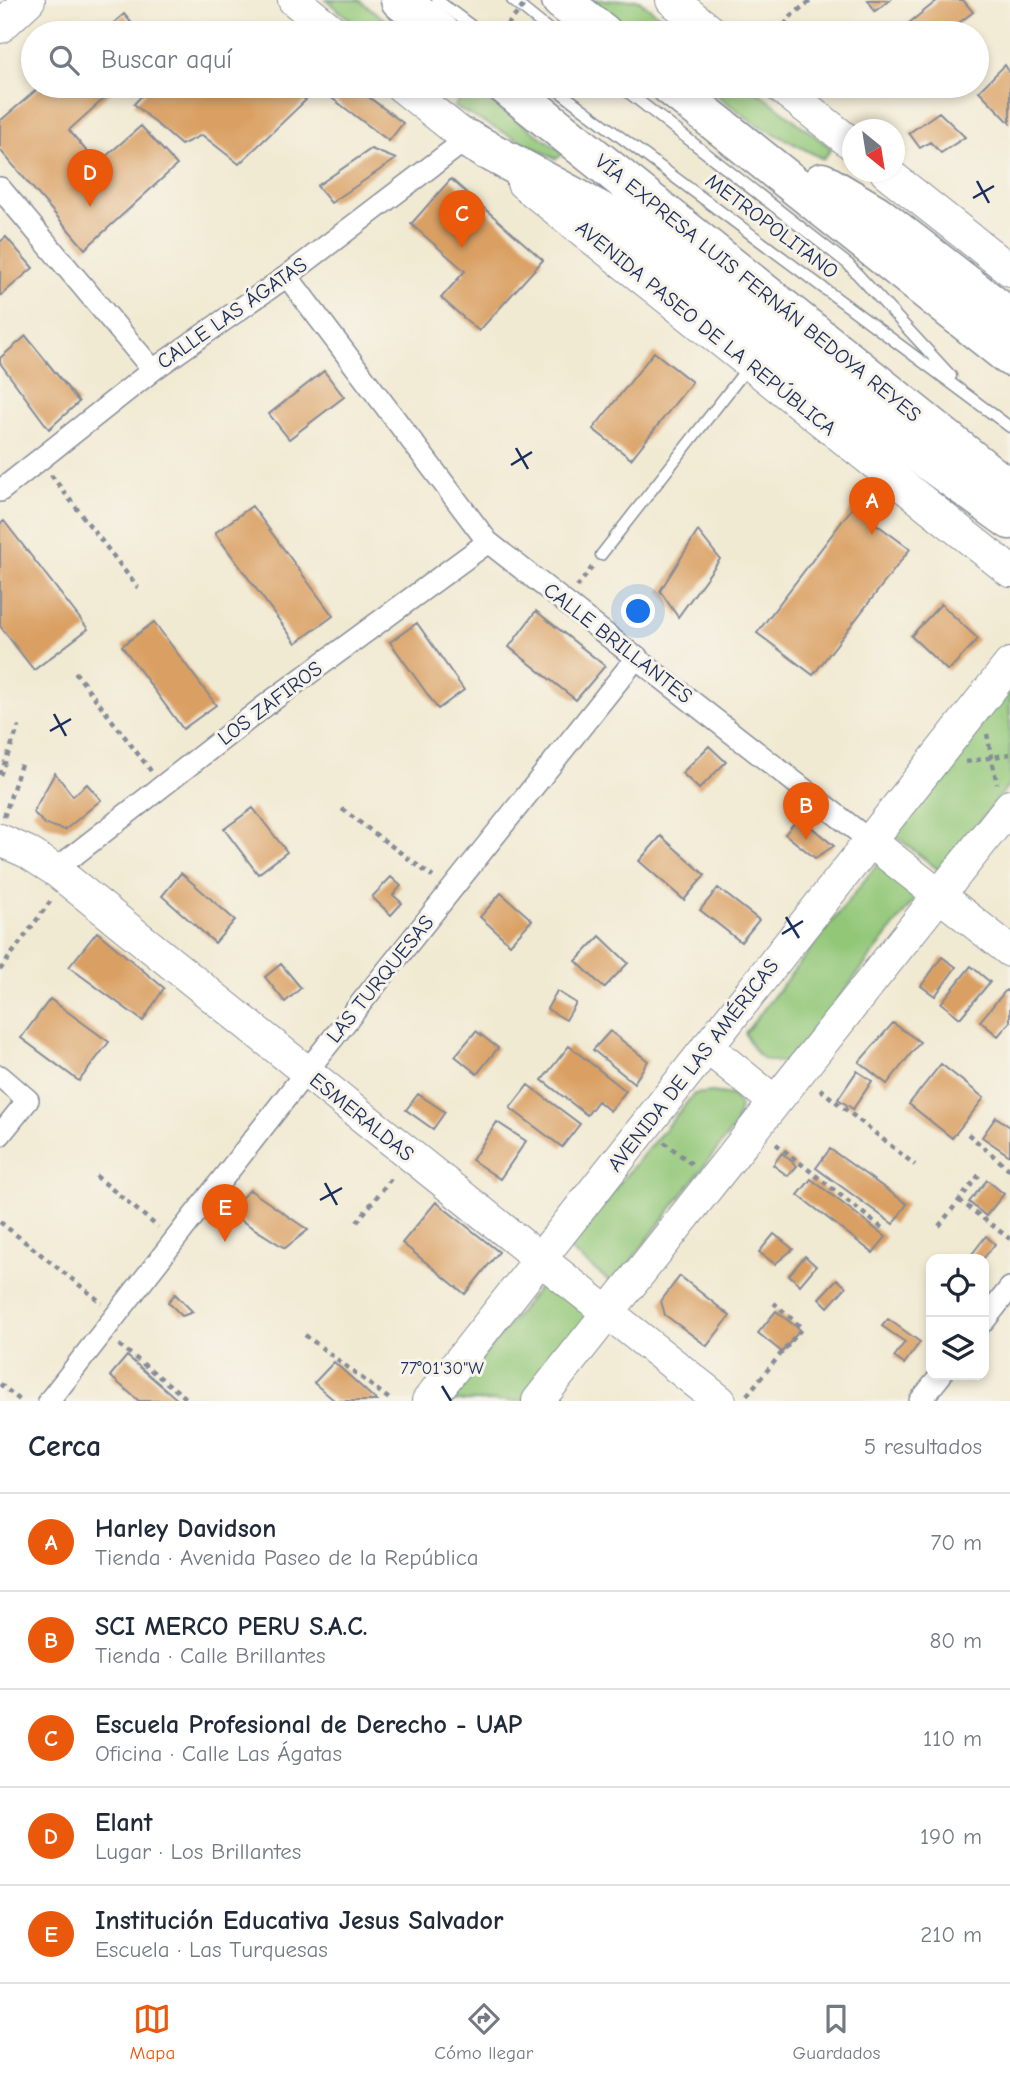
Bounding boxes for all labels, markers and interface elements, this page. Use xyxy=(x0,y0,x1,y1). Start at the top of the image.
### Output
search box xyxy=(21,21,989,98)
icon: search xyxy=(45,41,83,79)
text: Buscar aquí xyxy=(101,45,232,75)
north arrow xyxy=(842,119,905,182)
pin: D xyxy=(67,149,113,207)
street label: VÍA EXPRESA LUIS FERNÁN BEDOYA REYES xyxy=(590,149,926,427)
street label: METROPOLITANO xyxy=(701,168,843,284)
pin: C xyxy=(439,190,485,248)
street label: AVENIDA PASEO DE LA REPÚBLICA xyxy=(571,216,841,440)
street label: CALLE LAS ÁGATAS xyxy=(152,252,312,374)
pin: A xyxy=(849,477,895,535)
street label: CALLE BRILLANTES xyxy=(539,578,697,708)
your location xyxy=(621,594,655,628)
street label: LOS ZAFIROS xyxy=(213,656,327,750)
pin: B xyxy=(783,782,829,840)
street label: LAS TURQUESAS xyxy=(321,911,439,1047)
street label: AVENIDA DE LAS AMÉRICAS xyxy=(603,954,783,1176)
street label: ESMERALDAS xyxy=(305,1068,419,1166)
pin: E xyxy=(202,1184,248,1242)
map controls xyxy=(926,1254,989,1380)
button: locate xyxy=(926,1254,989,1317)
button: layers xyxy=(926,1317,989,1380)
text: 77°01'30"W xyxy=(400,1358,484,1379)
text: Cerca xyxy=(28,1429,101,1464)
text: 5 resultados xyxy=(864,1433,982,1460)
text: Harley Davidson xyxy=(95,1514,276,1544)
text: A xyxy=(45,1529,57,1556)
text: 70 m xyxy=(930,1529,982,1556)
text: Tienda · Avenida Paseo de la República xyxy=(95,1544,479,1571)
text: SCI MERCO PERU S.A.C. xyxy=(95,1612,368,1642)
text: B xyxy=(44,1627,58,1654)
text: 80 m xyxy=(929,1627,982,1654)
text: Tienda · Calle Brillantes xyxy=(95,1642,325,1669)
text: Escuela Profesional de Derecho - UAP xyxy=(95,1710,522,1740)
text: C xyxy=(44,1725,58,1752)
text: 110 m xyxy=(923,1725,982,1752)
text: Oficina · Calle Las Ágatas xyxy=(95,1740,342,1767)
text: Elant xyxy=(95,1808,152,1838)
text: D xyxy=(44,1823,58,1850)
text: 190 m xyxy=(920,1823,982,1850)
text: Lugar · Los Brillantes xyxy=(95,1838,301,1865)
text: Institución Educativa Jesus Salvador xyxy=(95,1906,503,1936)
text: E xyxy=(44,1921,58,1948)
text: 210 m xyxy=(920,1921,982,1948)
text: Escuela · Las Turquesas xyxy=(95,1936,328,1963)
tab: Mapa xyxy=(130,2000,175,2064)
tab: Cómo llegar xyxy=(434,2000,533,2064)
tab: Guardados xyxy=(793,2000,880,2064)

